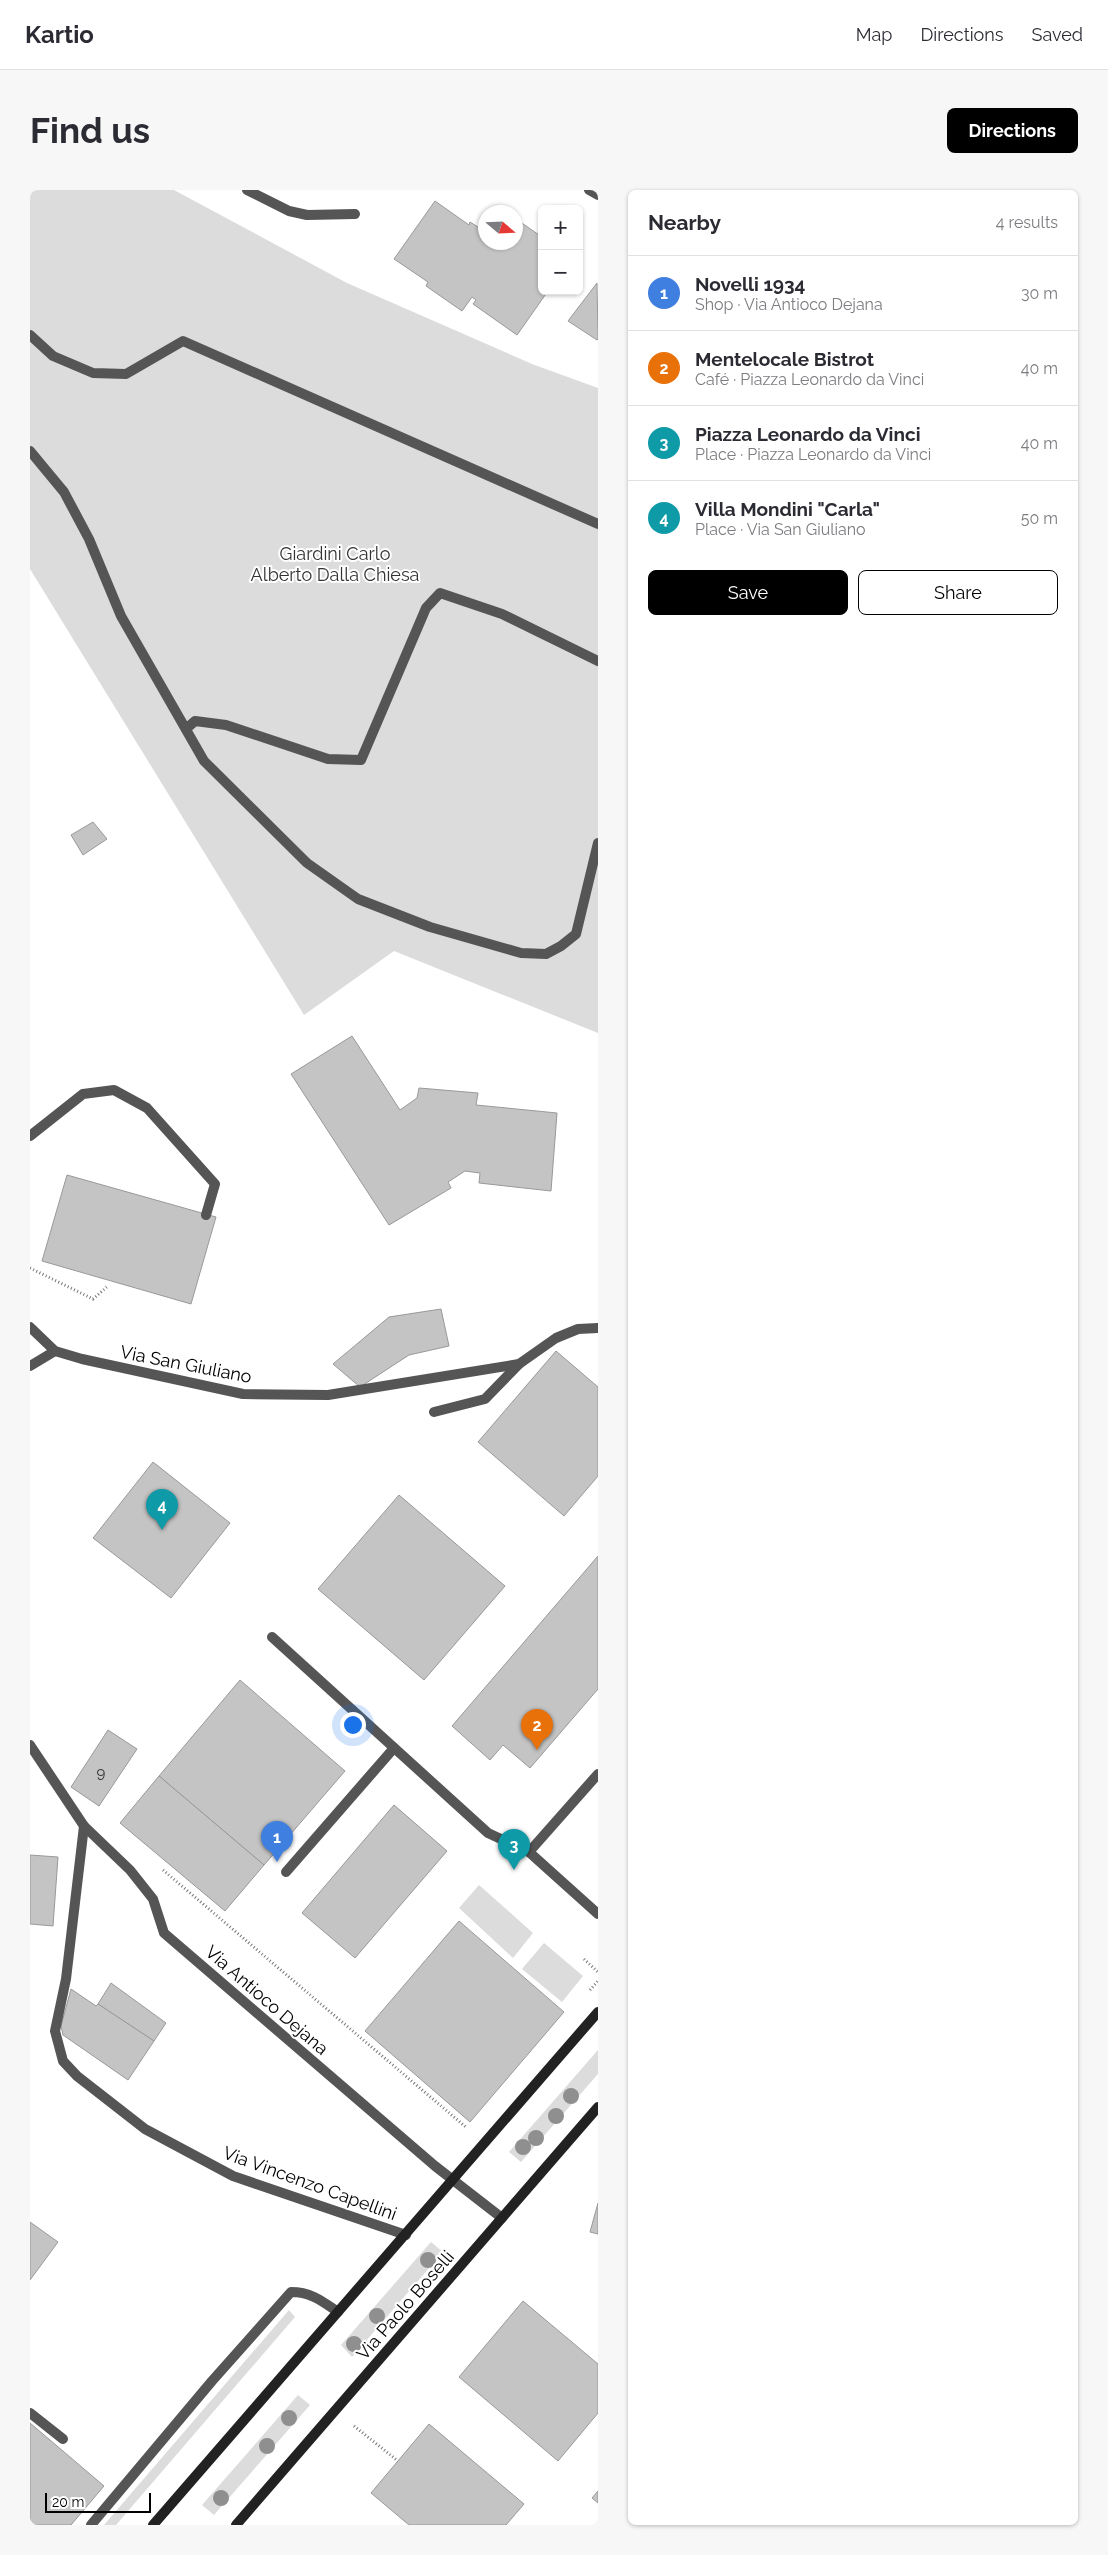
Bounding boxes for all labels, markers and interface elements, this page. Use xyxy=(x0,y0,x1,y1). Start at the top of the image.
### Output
text: Kartio xyxy=(25,20,94,49)
text: Map xyxy=(856,24,892,45)
text: Directions xyxy=(920,24,1004,45)
text: Saved xyxy=(1032,24,1083,45)
button: Directions xyxy=(947,108,1078,153)
text: Find us xyxy=(30,110,150,151)
north arrow xyxy=(478,205,523,250)
map controls xyxy=(538,205,583,295)
button: + xyxy=(538,205,583,250)
text: Nearby xyxy=(648,210,721,235)
text: 4 results xyxy=(996,213,1058,232)
button: − xyxy=(538,250,583,295)
text: Novelli 1934 xyxy=(695,273,805,295)
text: 1 xyxy=(660,284,668,303)
text: 30 m xyxy=(1021,284,1058,303)
text: Shop · Via Antioco Dejana xyxy=(695,295,883,314)
text: Mentelocale Bistrot xyxy=(695,348,874,370)
text: 2 xyxy=(659,359,669,378)
text: 40 m xyxy=(1021,359,1058,378)
text: Café · Piazza Leonardo da Vinci xyxy=(695,370,924,389)
text: Piazza Leonardo da Vinci xyxy=(695,423,920,445)
text: 3 xyxy=(660,434,668,453)
text: 40 m xyxy=(1021,434,1058,453)
text: Place · Piazza Leonardo da Vinci xyxy=(695,445,931,464)
text: Villa Mondini "Carla" xyxy=(695,498,880,520)
text: 4 xyxy=(659,509,669,528)
text: 50 m xyxy=(1021,509,1058,528)
text: Place · Via San Giuliano xyxy=(695,520,866,539)
park label: Giardini Carlo Alberto Dalla Chiesa xyxy=(251,543,419,585)
button: Save xyxy=(648,570,848,615)
button: Share xyxy=(858,570,1058,615)
street label: Via San Giuliano xyxy=(118,1341,254,1387)
pin: 4 xyxy=(146,1489,178,1530)
pin: 2 xyxy=(521,1709,553,1750)
your location xyxy=(340,1712,366,1738)
house number: 9 xyxy=(97,1764,106,1782)
pin: 1 xyxy=(261,1821,293,1862)
pin: 3 xyxy=(498,1829,530,1870)
street label: Via Antioco Dejana xyxy=(201,1941,333,2059)
street label: Via Vincenzo Capellini xyxy=(220,2142,400,2224)
street label: Via Paolo Boselli xyxy=(352,2246,458,2364)
scale bar xyxy=(45,2490,151,2513)
text: 20 m xyxy=(52,2494,84,2510)

